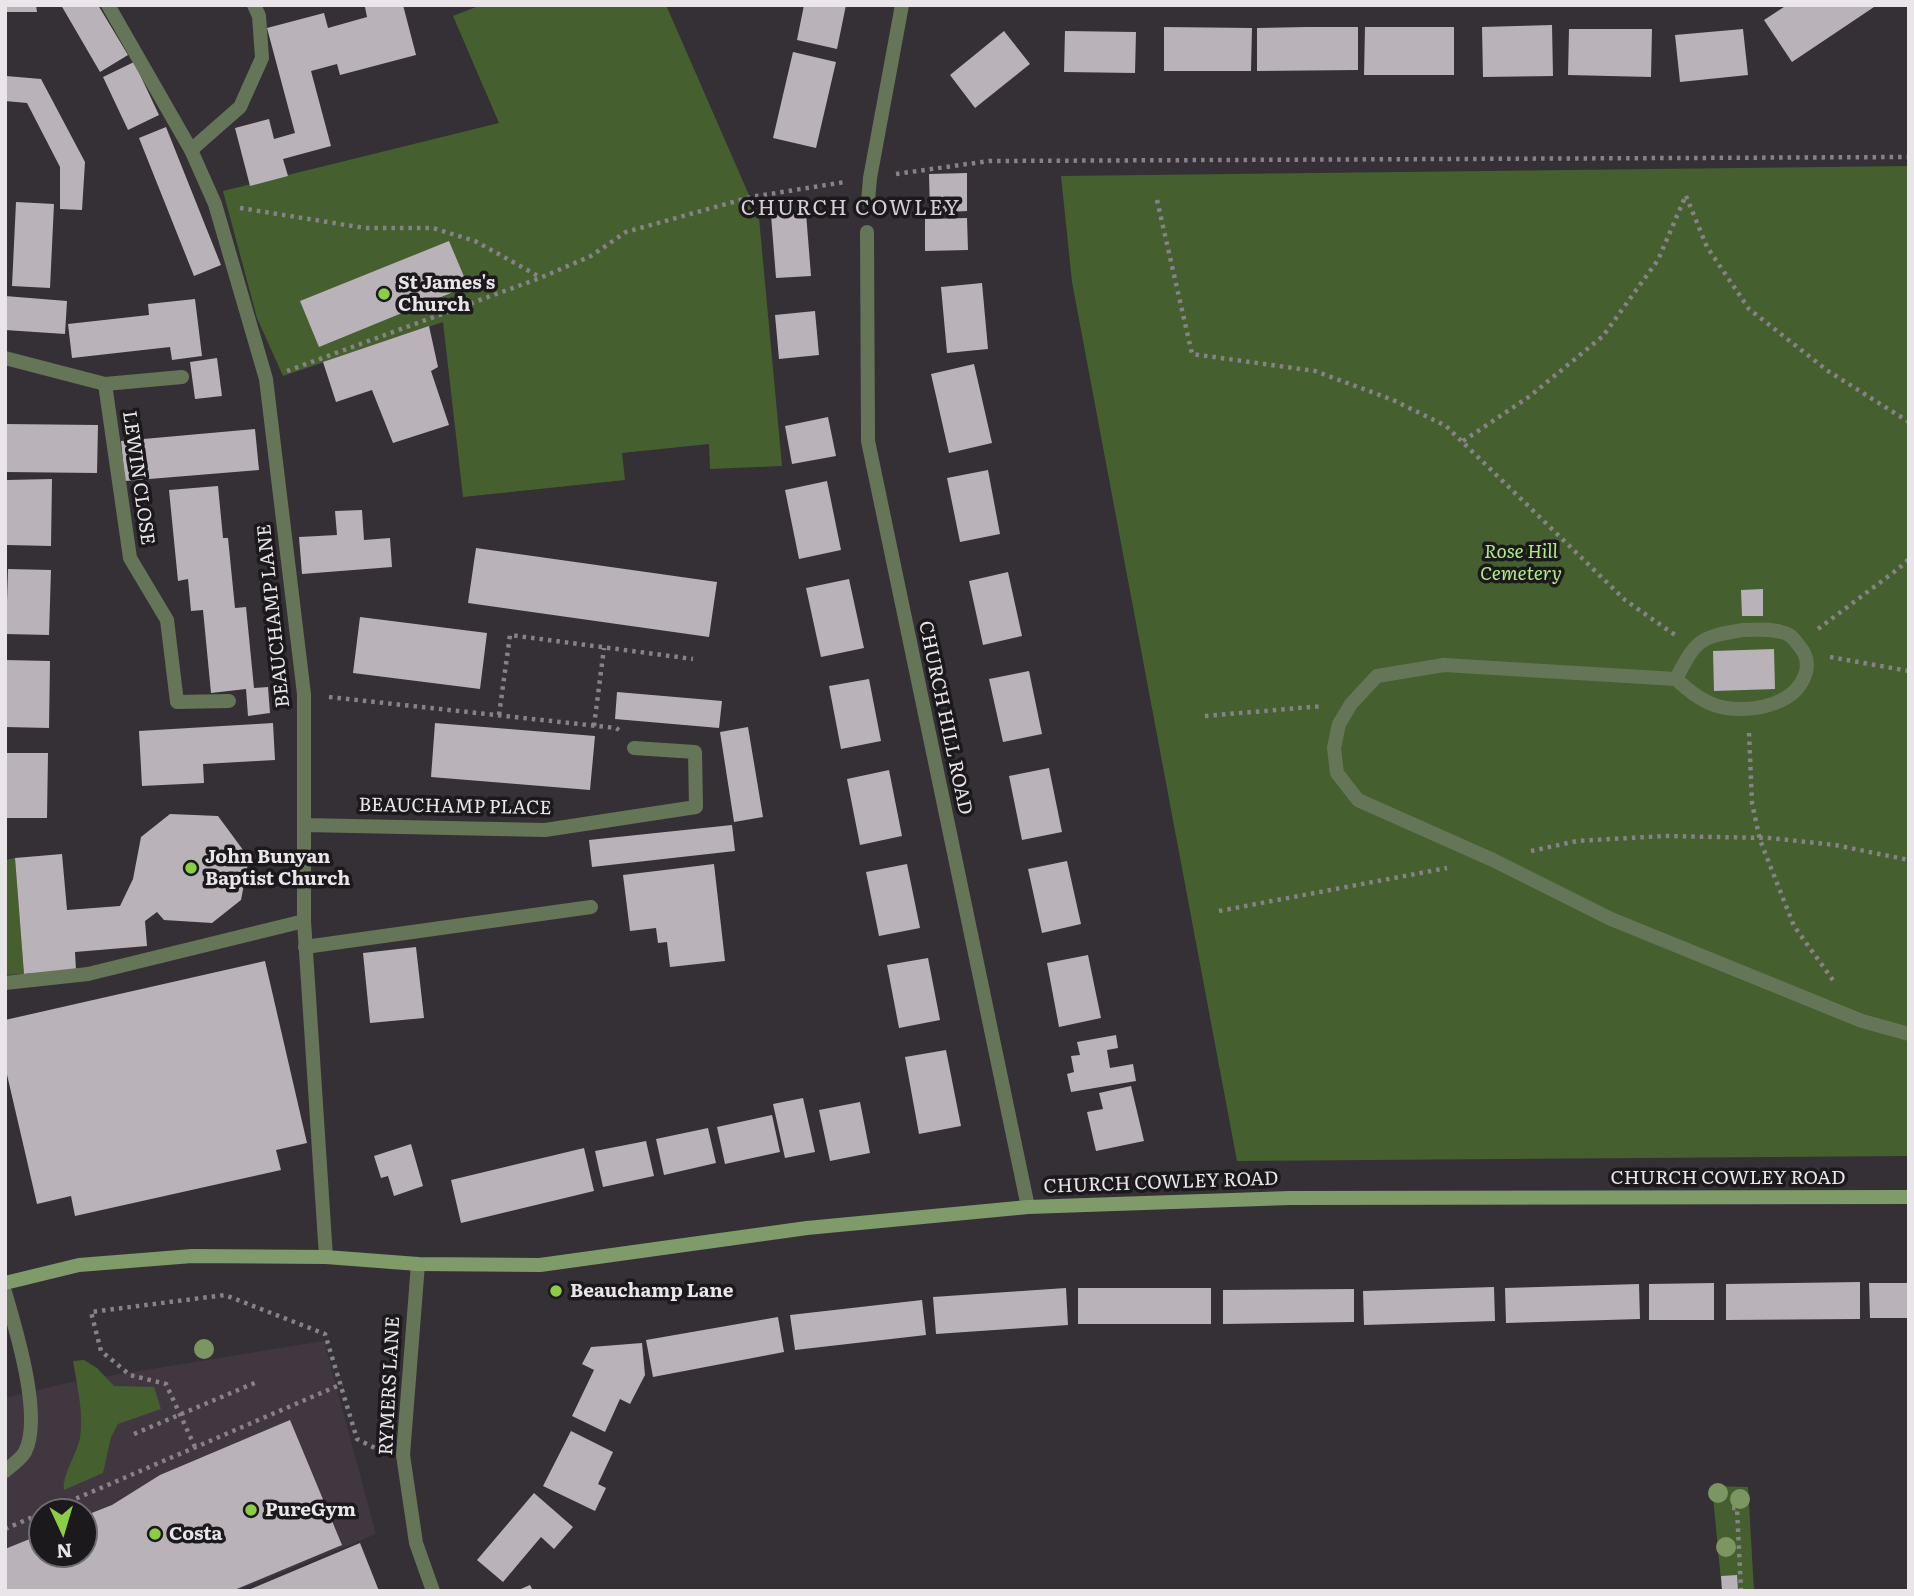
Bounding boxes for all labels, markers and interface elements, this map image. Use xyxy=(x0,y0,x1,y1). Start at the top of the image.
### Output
district label: CHURCH COWLEY xyxy=(742,196,960,222)
place label: St James's Church xyxy=(398,272,495,316)
marker: St James's Church xyxy=(376,286,392,302)
street label: LEWIN CLOSE xyxy=(117,409,159,547)
street label: BEAUCHAMP LANE xyxy=(253,523,295,709)
park label: Rose Hill Cemetery xyxy=(1480,541,1562,585)
street label: CHURCH HILL ROAD xyxy=(913,619,977,817)
street label: BEAUCHAMP PLACE xyxy=(358,794,552,820)
place label: John Bunyan Baptist Church xyxy=(205,846,350,890)
marker: John Bunyan Baptist Church xyxy=(183,860,199,876)
street label: CHURCH COWLEY ROAD xyxy=(1611,1167,1845,1189)
street label: CHURCH COWLEY ROAD xyxy=(1043,1168,1279,1198)
place label: Beauchamp Lane xyxy=(570,1280,733,1302)
marker: Beauchamp Lane xyxy=(548,1283,564,1299)
street label: RYMERS LANE xyxy=(375,1316,405,1456)
north arrow xyxy=(28,1498,98,1568)
place label: PureGym xyxy=(265,1499,356,1521)
marker: PureGym xyxy=(243,1502,259,1518)
place label: Costa xyxy=(169,1523,223,1545)
marker: Costa xyxy=(147,1526,163,1542)
text: N xyxy=(55,1537,73,1566)

